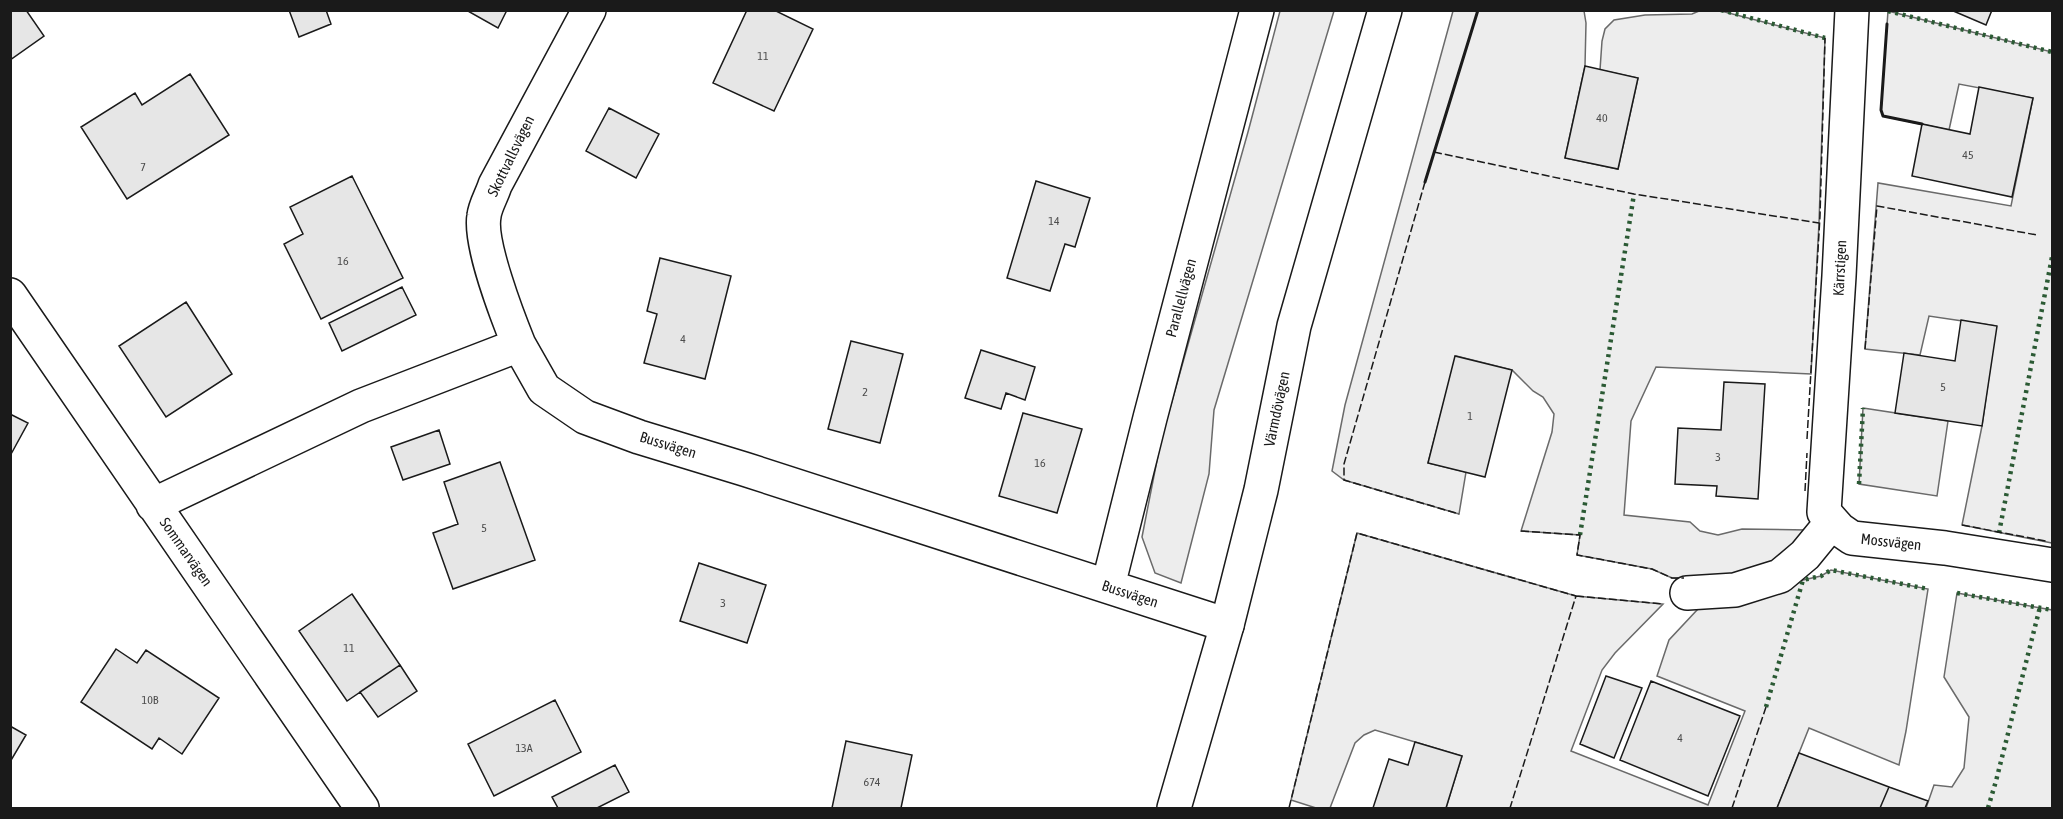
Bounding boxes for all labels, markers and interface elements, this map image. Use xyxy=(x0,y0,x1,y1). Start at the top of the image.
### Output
house number: 11 xyxy=(757,49,769,63)
house number: 40 xyxy=(1596,111,1608,125)
street label: Skottvallsvägen xyxy=(484,113,537,199)
house number: 45 xyxy=(1962,148,1974,162)
house number: 7 xyxy=(140,160,146,174)
house number: 14 xyxy=(1048,214,1060,228)
street label: Kärrstigen xyxy=(1830,239,1849,296)
house number: 16 xyxy=(337,254,349,268)
street label: Parallellvägen xyxy=(1162,257,1199,339)
house number: 4 xyxy=(680,332,686,346)
street label: Värmdövägen xyxy=(1260,370,1293,448)
house number: 5 xyxy=(1940,380,1946,394)
house number: 2 xyxy=(862,385,868,399)
house number: 1 xyxy=(1467,409,1473,423)
street label: Bussvägen xyxy=(638,428,698,461)
house number: 3 xyxy=(1715,450,1721,464)
house number: 16 xyxy=(1034,456,1046,470)
street label: Sommarvägen xyxy=(157,514,216,589)
house number: 5 xyxy=(481,521,487,535)
street label: Mossvägen xyxy=(1860,530,1922,553)
street label: Bussvägen xyxy=(1100,576,1160,611)
house number: 3 xyxy=(720,596,726,610)
house number: 11 xyxy=(343,641,355,655)
house number: 10B xyxy=(142,693,159,707)
house number: 4 xyxy=(1677,731,1683,745)
house number: 13A xyxy=(515,741,533,755)
house number: 674 xyxy=(864,775,881,789)

